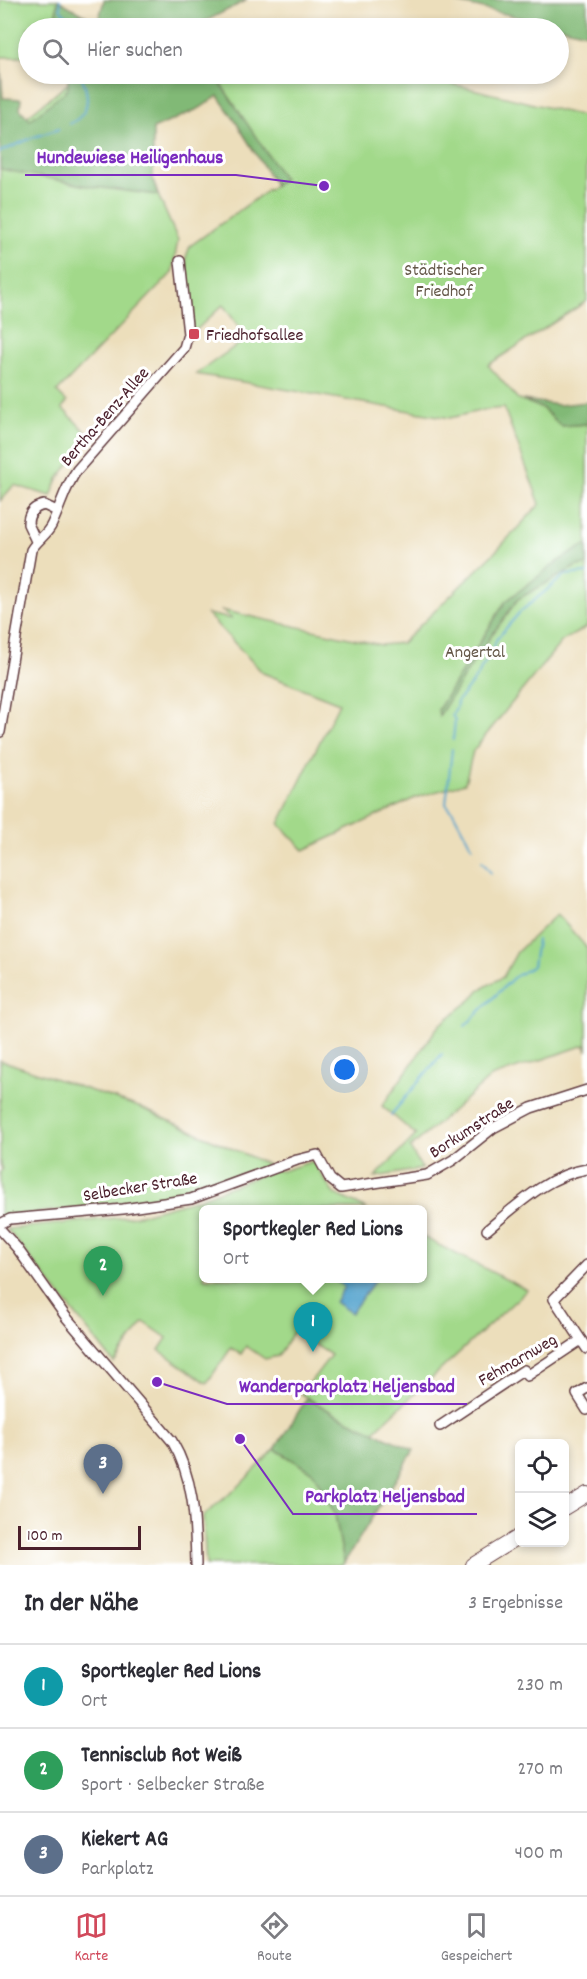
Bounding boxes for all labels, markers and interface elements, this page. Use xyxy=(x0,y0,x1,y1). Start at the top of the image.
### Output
search box xyxy=(18,18,569,84)
icon: search xyxy=(39,35,72,68)
text: Hier suchen xyxy=(87,36,183,67)
callout: Hundewiese Heiligenhaus xyxy=(25,137,236,175)
text: Hundewiese Heiligenhaus xyxy=(37,145,223,173)
park label: Städtischer Friedhof xyxy=(404,259,484,305)
place label: Friedhofsallee xyxy=(206,324,303,349)
marker: Friedhofsallee xyxy=(187,327,201,341)
street label: Bertha-Benz-Allee xyxy=(56,362,156,473)
park label: Angertal xyxy=(445,641,506,666)
your location xyxy=(330,1055,359,1084)
street label: Borkumstraße xyxy=(425,1092,520,1166)
street label: Selbecker Straße xyxy=(81,1167,199,1210)
popup xyxy=(199,1205,427,1283)
text: Sportkegler Red Lions xyxy=(223,1215,403,1246)
pin: 2 xyxy=(84,1246,122,1296)
text: Ort xyxy=(223,1246,249,1274)
pin: 1 xyxy=(294,1302,332,1352)
street label: Fehmarnweg xyxy=(474,1328,562,1394)
callout: Wanderparkplatz Heljensbad xyxy=(227,1366,467,1404)
text: Wanderparkplatz Heljensbad xyxy=(239,1374,455,1402)
map controls xyxy=(515,1439,569,1547)
button: locate xyxy=(515,1439,569,1493)
pin: 3 xyxy=(84,1444,122,1494)
callout: Parkplatz Heljensbad xyxy=(293,1476,477,1514)
text: Parkplatz Heljensbad xyxy=(305,1484,465,1512)
button: layers xyxy=(515,1493,569,1547)
scale bar xyxy=(18,1523,141,1550)
text: 100 m xyxy=(27,1525,63,1548)
text: In der Nähe xyxy=(24,1586,138,1623)
text: 3 Ergebnisse xyxy=(468,1590,563,1618)
text: Sportkegler Red Lions xyxy=(81,1657,261,1688)
text: 1 xyxy=(41,1672,46,1700)
text: 230 m xyxy=(516,1672,563,1700)
text: Ort xyxy=(81,1688,107,1716)
text: Tennisclub Rot Weiß xyxy=(81,1741,242,1772)
text: 2 xyxy=(39,1756,48,1784)
text: 270 m xyxy=(517,1756,563,1784)
text: Sport · Selbecker Straße xyxy=(81,1772,265,1800)
text: Kiekert AG xyxy=(81,1825,168,1856)
text: 3 xyxy=(39,1840,48,1868)
text: 400 m xyxy=(515,1840,563,1868)
text: Parkplatz xyxy=(81,1856,153,1884)
tab: Karte xyxy=(74,1909,108,1968)
tab: Route xyxy=(257,1909,292,1968)
tab: Gespeichert xyxy=(441,1909,513,1968)

